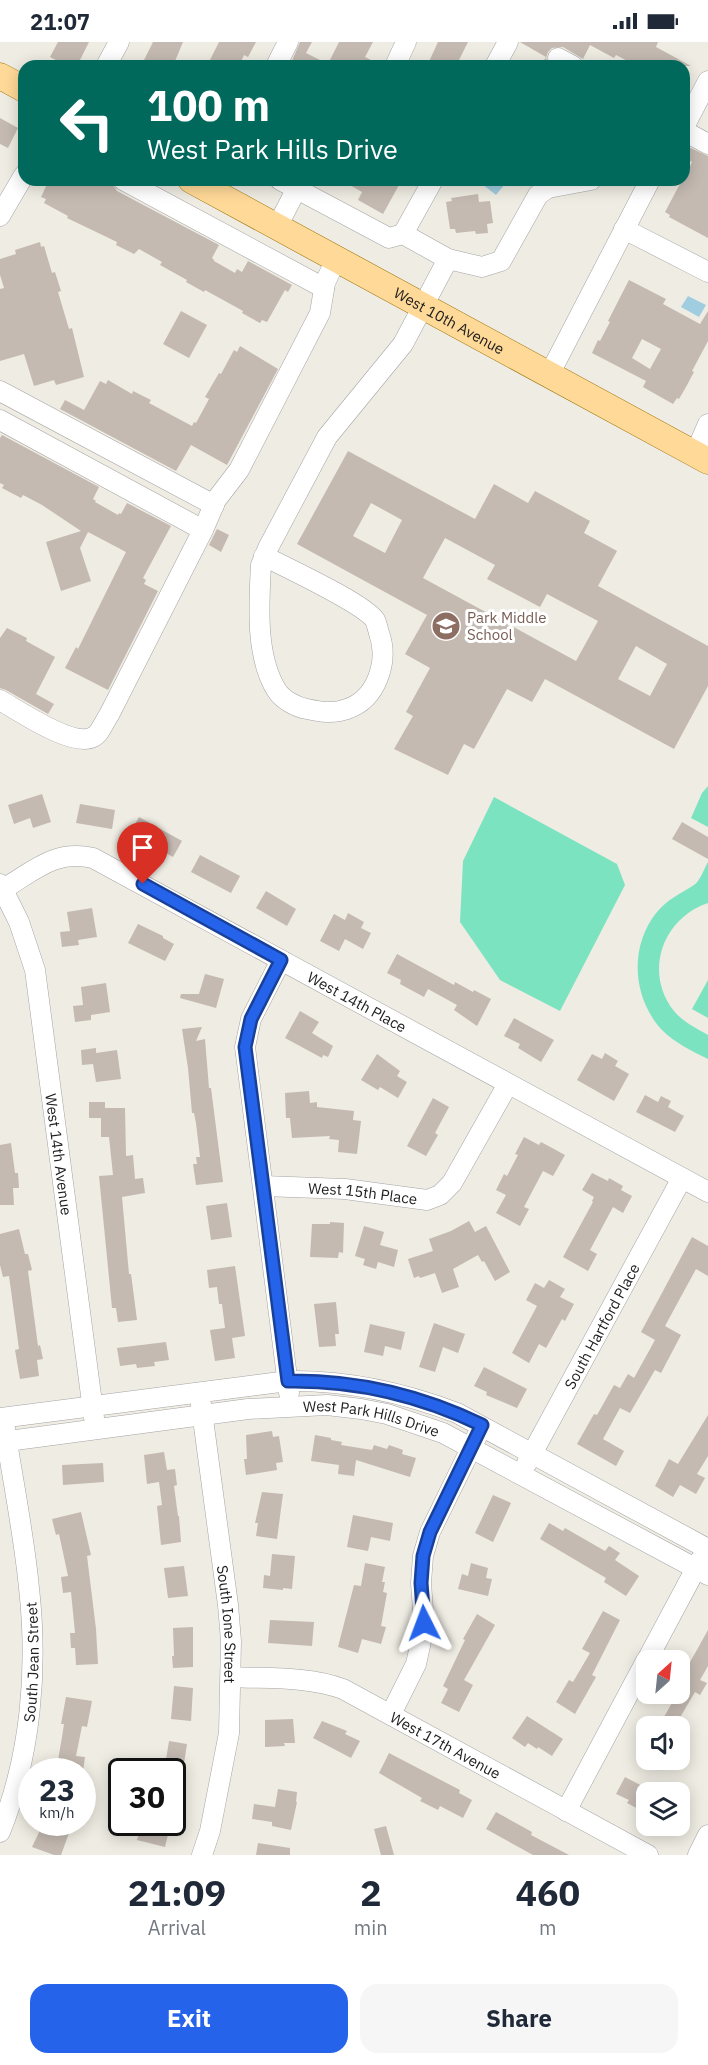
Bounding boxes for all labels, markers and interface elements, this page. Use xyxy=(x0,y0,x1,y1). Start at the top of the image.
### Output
text: 21:07 xyxy=(30,7,90,36)
text: 100 m xyxy=(147,78,270,133)
icon: left xyxy=(48,84,126,162)
text: West Park Hills Drive xyxy=(147,131,398,166)
street label: West 10th Avenue xyxy=(391,283,508,358)
place label: Park Middle School xyxy=(467,608,547,644)
school or university icon: Park Middle School xyxy=(430,610,462,642)
pin xyxy=(117,822,168,884)
icon: arrive xyxy=(126,831,159,864)
street label: West 14th Place xyxy=(304,967,410,1036)
street label: West 14th Avenue xyxy=(42,1092,77,1217)
street label: West 15th Place xyxy=(308,1178,418,1208)
street label: South Hartford Place xyxy=(560,1260,643,1392)
street label: West Park Hills Drive xyxy=(302,1395,442,1441)
street label: South Ione Street xyxy=(213,1564,241,1684)
position arrow xyxy=(392,1591,456,1655)
street label: South Jean Street xyxy=(19,1601,42,1723)
north arrow xyxy=(636,1650,690,1704)
map controls xyxy=(636,1650,690,1836)
street label: West 17th Avenue xyxy=(387,1707,504,1783)
button: sound xyxy=(636,1716,690,1770)
speed limit sign: 30 xyxy=(108,1758,186,1836)
text: 23 xyxy=(39,1770,75,1809)
button: layers xyxy=(636,1782,690,1836)
text: km/h xyxy=(39,1803,75,1822)
text: 21:09 xyxy=(128,1869,226,1916)
text: 2 xyxy=(360,1869,382,1916)
text: 460 xyxy=(515,1869,580,1916)
text: Arrival xyxy=(148,1914,206,1941)
text: min xyxy=(354,1914,388,1941)
text: m xyxy=(539,1914,557,1941)
button: Exit xyxy=(30,1984,348,2053)
button: Share xyxy=(360,1984,678,2053)

